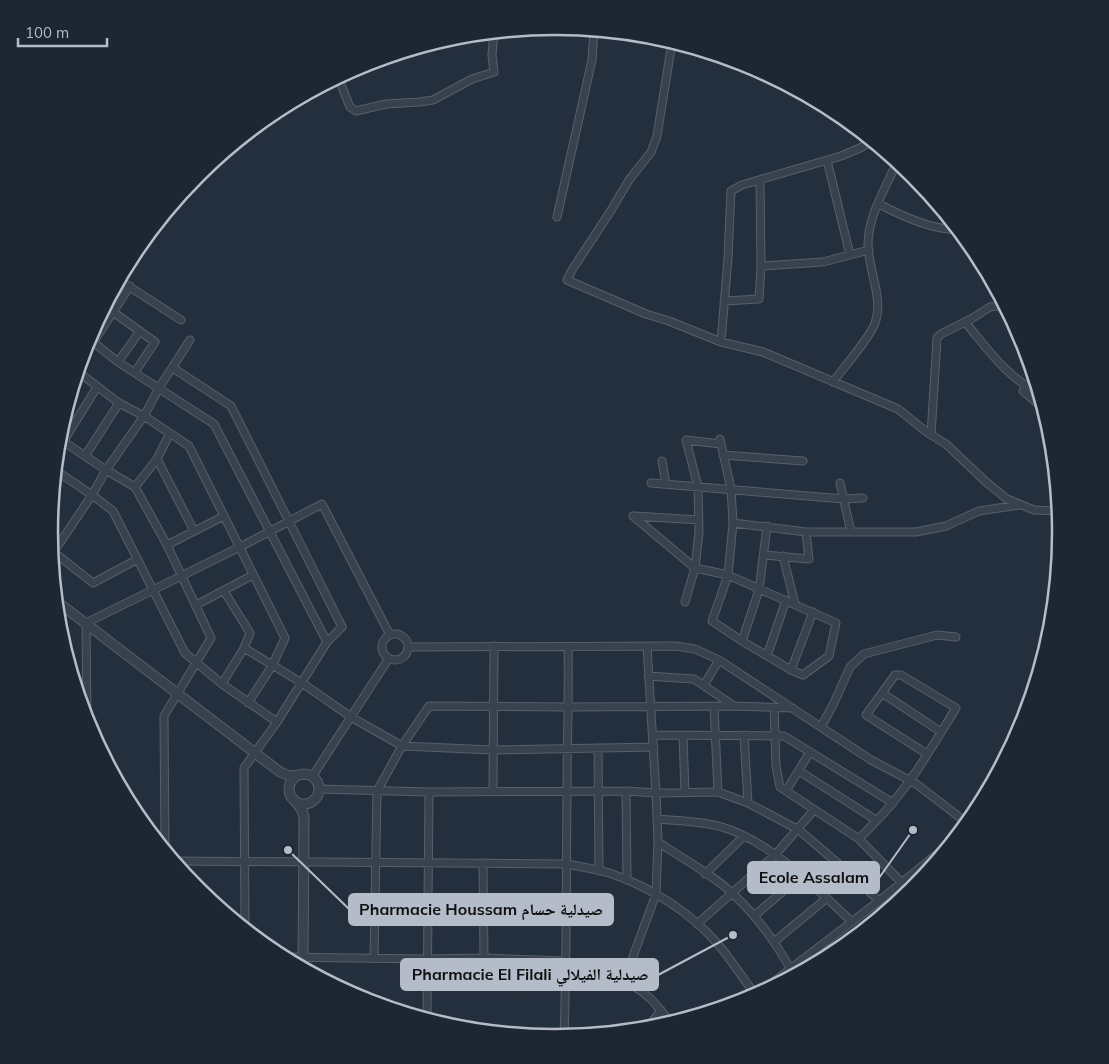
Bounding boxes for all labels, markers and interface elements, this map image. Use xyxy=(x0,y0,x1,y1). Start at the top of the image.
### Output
scale bar xyxy=(18,15,106,47)
text: 100 m xyxy=(25,23,69,42)
callout: Ecole Assalam xyxy=(748,862,879,893)
text: Ecole Assalam xyxy=(759,867,869,887)
callout: Pharmacie Houssam صيدلية حسام xyxy=(349,894,613,925)
text: Pharmacie Houssam صيدلية حسام xyxy=(359,899,603,921)
callout: Pharmacie El Filali صيدلية الفيلالي xyxy=(401,959,658,990)
text: Pharmacie El Filali صيدلية الفيلالي xyxy=(412,964,648,987)

